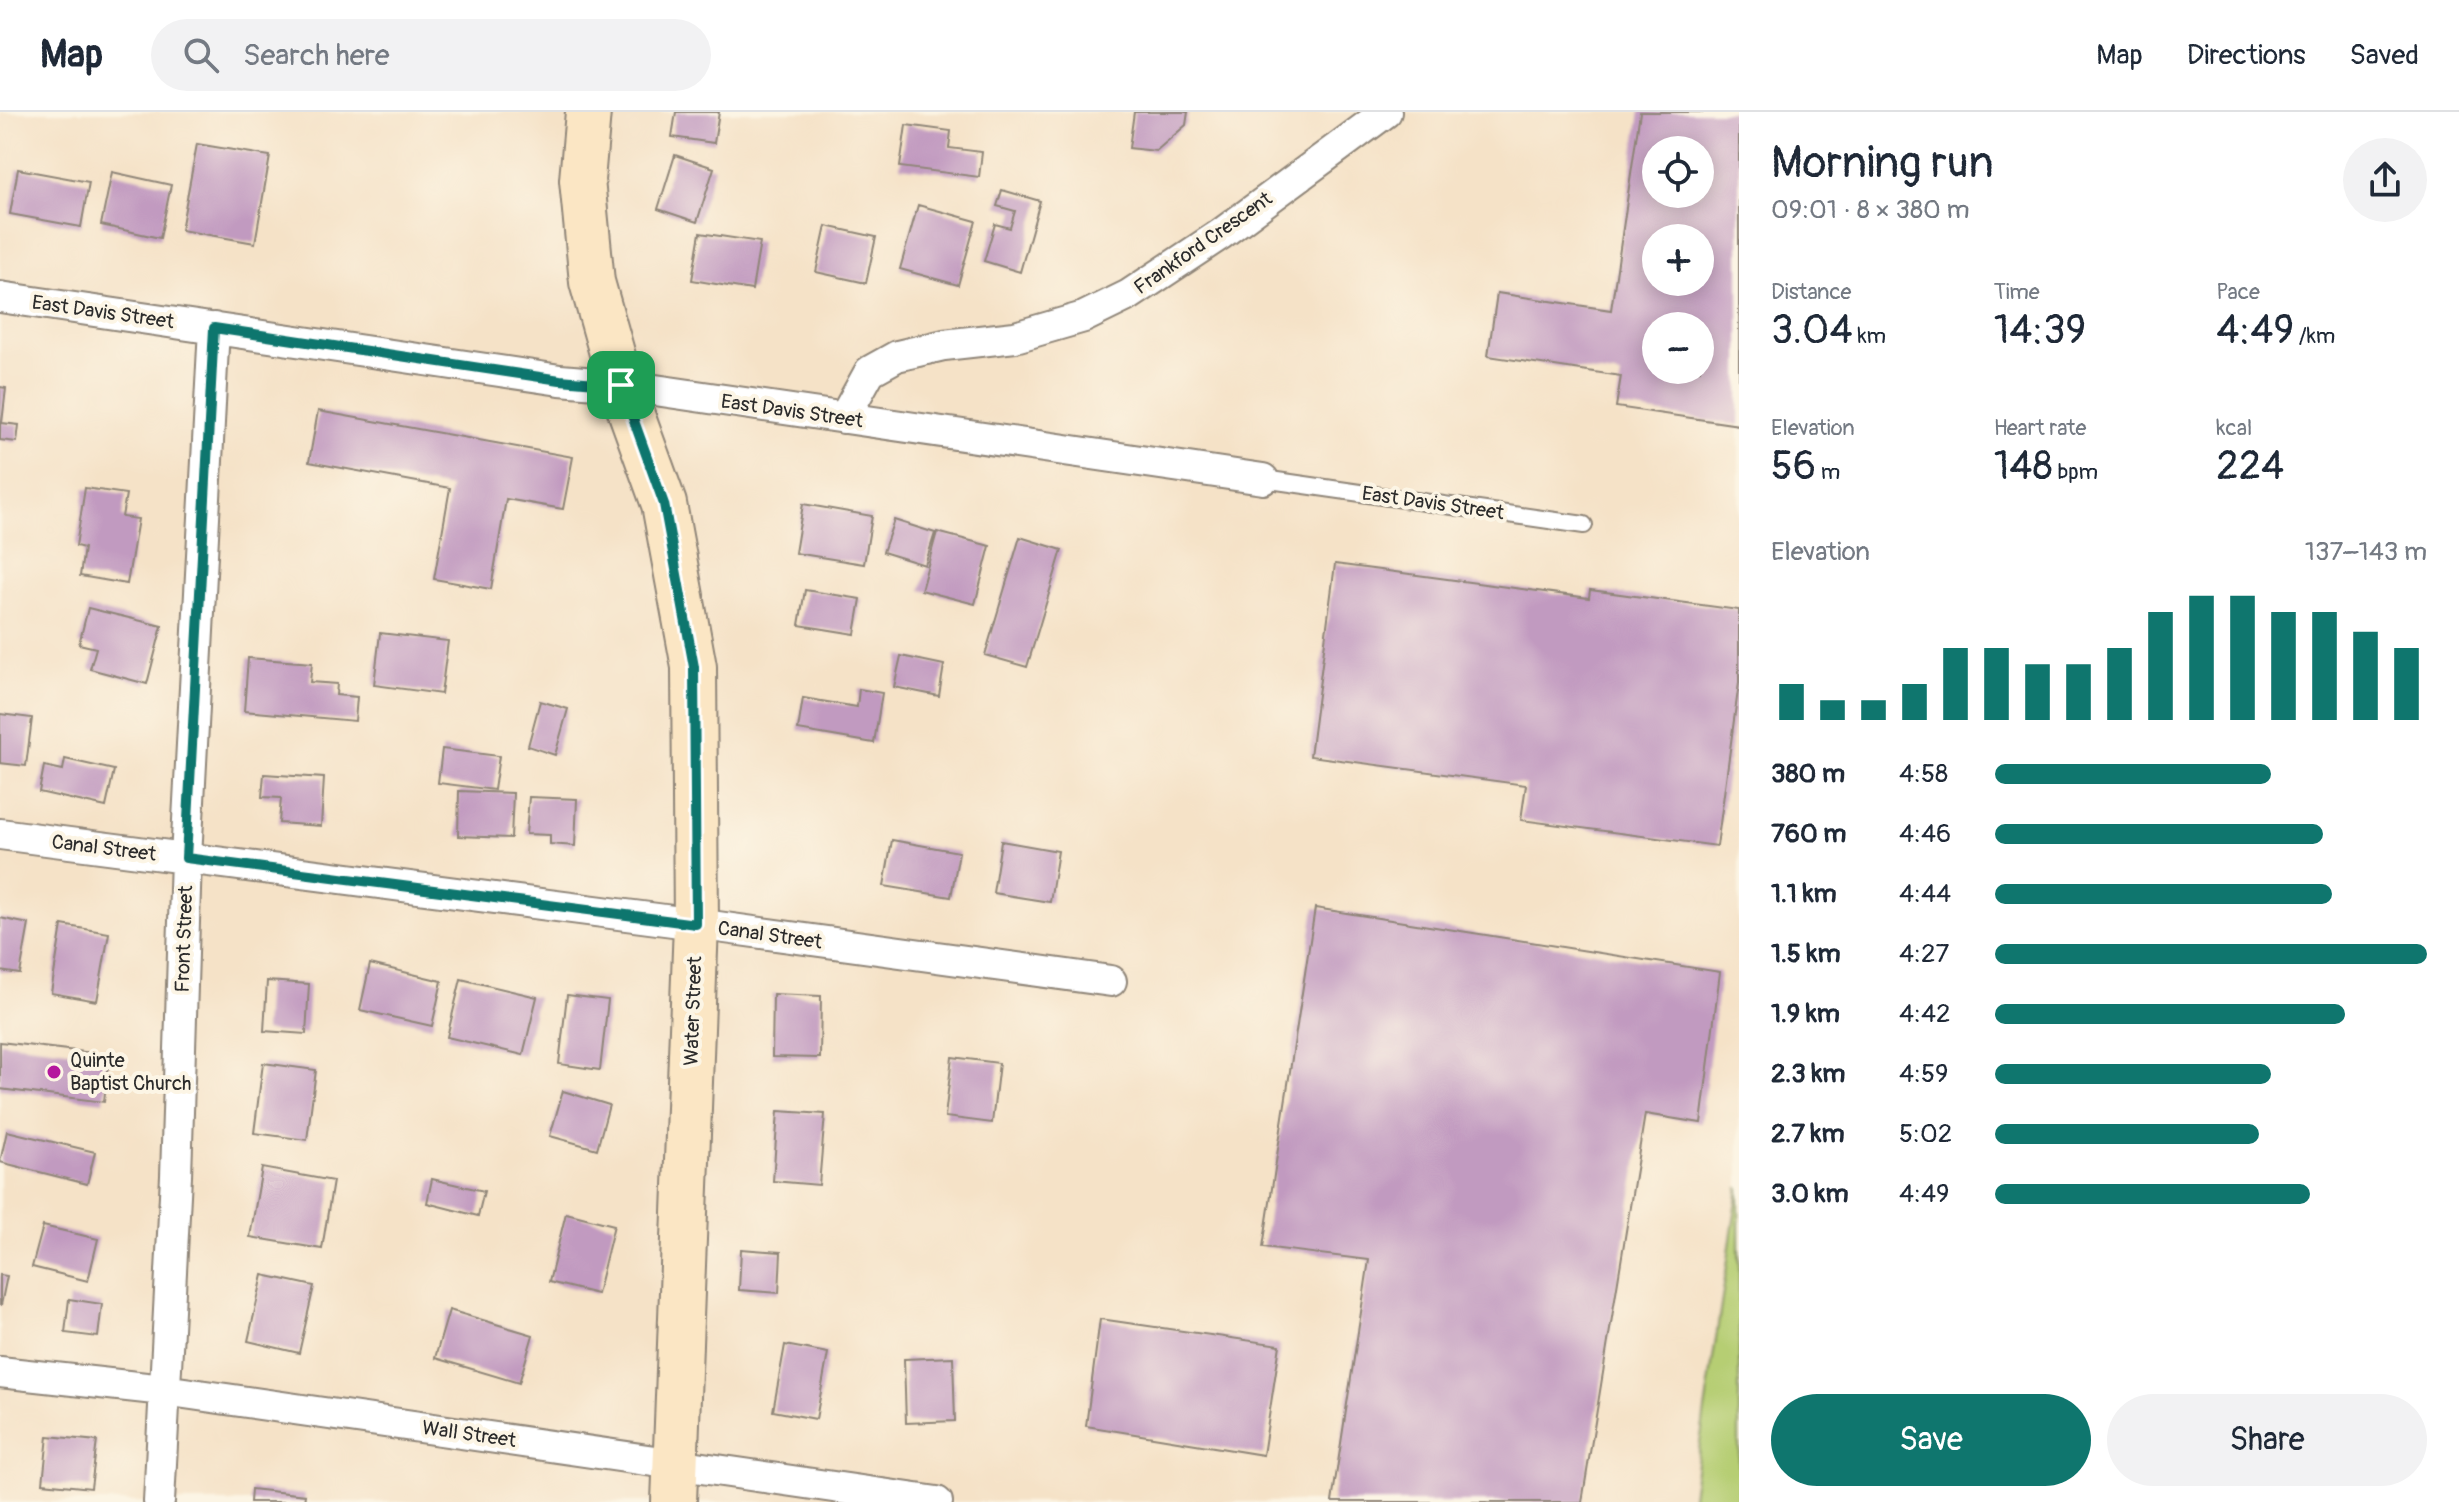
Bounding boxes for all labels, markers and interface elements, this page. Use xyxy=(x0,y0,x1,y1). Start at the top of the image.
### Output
search box xyxy=(151,19,711,91)
text: Map xyxy=(40,31,103,79)
icon: search xyxy=(179,33,223,77)
text: Search here xyxy=(243,37,390,74)
text: Map xyxy=(2096,38,2143,73)
text: Directions xyxy=(2187,38,2306,73)
text: Saved xyxy=(2350,38,2419,73)
map controls xyxy=(1642,136,1714,384)
button: locate xyxy=(1642,136,1714,208)
text: Morning run xyxy=(1771,136,1994,191)
button: share xyxy=(2343,138,2427,222)
street label: Frankford Crescent xyxy=(1129,186,1278,300)
text: 09:01 · 8 × 380 m xyxy=(1771,194,1969,226)
button: + xyxy=(1642,224,1714,296)
text: Distance xyxy=(1771,278,1851,306)
text: Time xyxy=(1994,278,2040,306)
text: Pace xyxy=(2216,278,2260,306)
street label: East Davis Street xyxy=(30,290,176,334)
text: 3.04 xyxy=(1771,306,1853,355)
text: 14:39 xyxy=(1994,306,2086,355)
text: 4:49 xyxy=(2216,306,2294,355)
button: − xyxy=(1642,312,1714,384)
text: km xyxy=(1853,322,1886,350)
text: /km xyxy=(2294,322,2335,350)
pin xyxy=(587,351,655,419)
icon: arrive xyxy=(599,363,643,407)
street label: East Davis Street xyxy=(719,389,865,433)
text: Elevation xyxy=(1771,414,1855,442)
text: Heart rate xyxy=(1994,414,2086,442)
text: kcal xyxy=(2216,414,2252,442)
text: 56 xyxy=(1771,442,1816,491)
text: 148 xyxy=(1994,442,2053,491)
text: 224 xyxy=(2216,442,2284,491)
text: m xyxy=(1816,458,1840,486)
text: bpm xyxy=(2053,458,2098,486)
street label: East Davis Street xyxy=(1360,481,1506,525)
text: Elevation xyxy=(1771,536,1870,568)
text: 137–143 m xyxy=(2305,536,2427,568)
text: 380 m xyxy=(1771,758,1845,790)
text: 4:58 xyxy=(1899,758,1948,790)
text: 760 m xyxy=(1771,818,1846,850)
text: 4:46 xyxy=(1899,818,1951,850)
street label: Canal Street xyxy=(50,829,159,867)
text: 1.1 km xyxy=(1771,878,1837,910)
text: 4:44 xyxy=(1899,878,1951,910)
street label: Front Street xyxy=(170,884,198,993)
street label: Canal Street xyxy=(716,915,825,955)
text: 1.5 km xyxy=(1771,938,1841,970)
text: 4:27 xyxy=(1899,938,1949,970)
street label: Water Street xyxy=(679,955,707,1066)
text: 1.9 km xyxy=(1771,998,1840,1030)
text: 4:42 xyxy=(1899,998,1951,1030)
place label: Quinte Baptist Church xyxy=(70,1048,191,1096)
text: 2.3 km xyxy=(1771,1058,1845,1090)
text: 4:59 xyxy=(1899,1058,1949,1090)
marker: Quinte Baptist Church xyxy=(45,1063,63,1081)
text: 2.7 km xyxy=(1771,1118,1845,1150)
text: 5:02 xyxy=(1899,1118,1952,1150)
text: 3.0 km xyxy=(1771,1178,1849,1210)
text: 4:49 xyxy=(1899,1178,1950,1210)
button: Save xyxy=(1771,1394,2091,1486)
button: Share xyxy=(2107,1394,2427,1486)
street label: Wall Street xyxy=(420,1415,518,1453)

